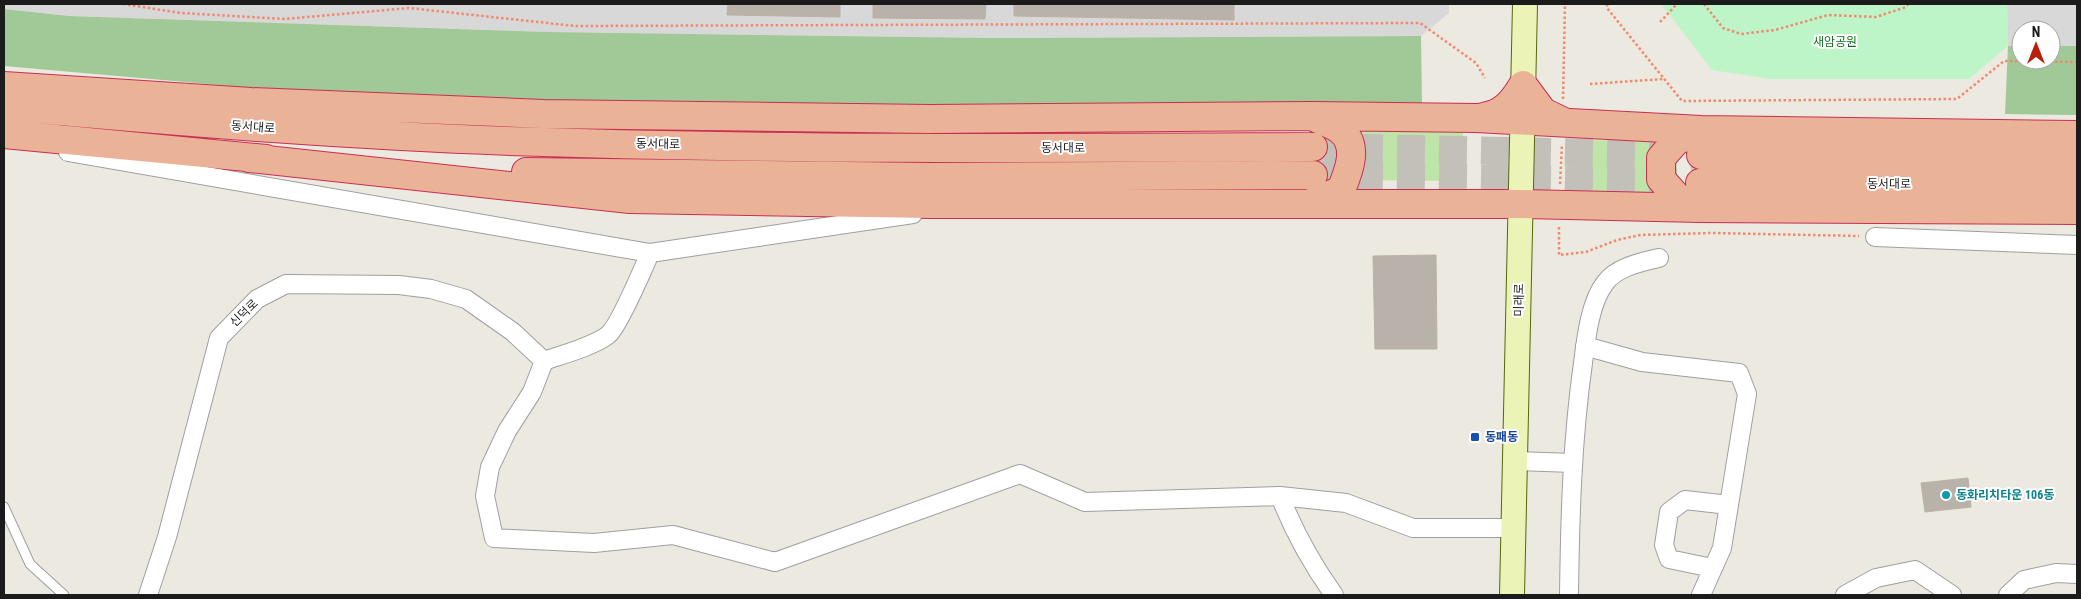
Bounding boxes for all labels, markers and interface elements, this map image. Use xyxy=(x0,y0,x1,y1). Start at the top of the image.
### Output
north arrow xyxy=(2011,20,2061,70)
text: N xyxy=(2032,24,2040,40)
park label: 새암공원 xyxy=(1813,35,1857,49)
street label: 동서대로 xyxy=(230,118,276,136)
street label: 동서대로 xyxy=(636,137,680,151)
street label: 동서대로 xyxy=(1041,141,1085,155)
street label: 동서대로 xyxy=(1867,177,1911,191)
street label: 미래로 xyxy=(1512,283,1526,317)
street label: 신덕로 xyxy=(227,296,261,330)
place label: 동패동 xyxy=(1485,430,1518,444)
marker: 동패동 xyxy=(1469,431,1481,443)
place label: 동화리치타운 106동 xyxy=(1956,488,2054,502)
marker: 동화리치타운 106동 xyxy=(1940,489,1952,501)

